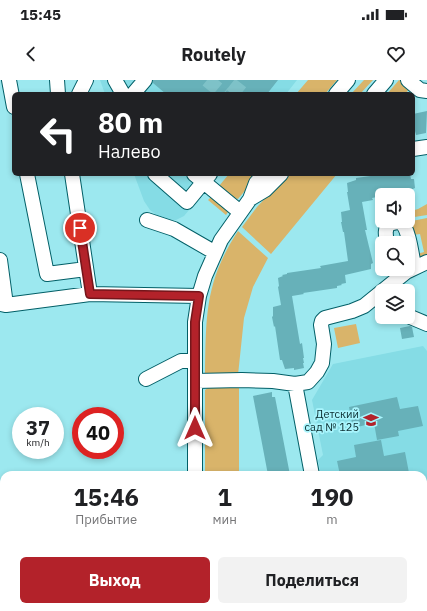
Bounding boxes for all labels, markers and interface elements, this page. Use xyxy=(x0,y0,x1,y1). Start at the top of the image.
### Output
text: 15:45 xyxy=(20,5,61,24)
icon: back xyxy=(20,43,42,65)
text: Routely xyxy=(181,43,246,66)
icon: heart xyxy=(385,43,407,65)
text: 80 m xyxy=(98,104,163,141)
icon: left xyxy=(32,108,84,160)
text: Налево xyxy=(98,140,161,163)
map controls xyxy=(375,188,415,324)
button: sound xyxy=(375,188,415,228)
pin xyxy=(63,211,97,245)
icon: arrive xyxy=(69,217,91,239)
button: search xyxy=(375,236,415,276)
button: layers xyxy=(375,284,415,324)
speed limit sign: 40 xyxy=(72,407,124,459)
position arrow xyxy=(174,407,216,449)
place label: Детский сад № 125 xyxy=(304,407,359,434)
school or university icon: Детский сад № 125 xyxy=(362,411,380,429)
text: 37 xyxy=(26,414,50,441)
text: km/h xyxy=(26,436,50,449)
text: 15:46 xyxy=(73,481,139,513)
text: 1 xyxy=(217,481,232,513)
text: 190 xyxy=(310,481,353,513)
text: Прибытие xyxy=(75,511,137,528)
text: мин xyxy=(212,511,237,528)
text: m xyxy=(326,511,338,528)
button: Выход xyxy=(20,557,210,603)
button: Поделиться xyxy=(218,557,407,603)

